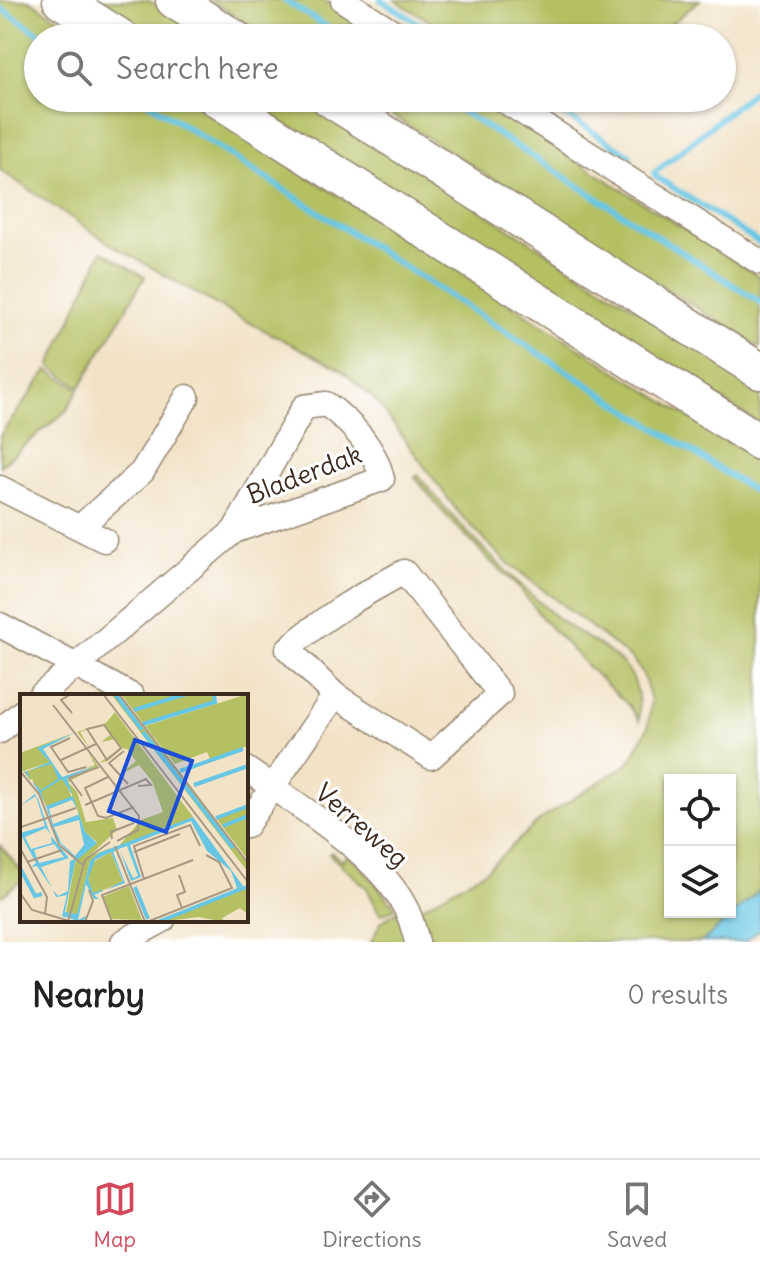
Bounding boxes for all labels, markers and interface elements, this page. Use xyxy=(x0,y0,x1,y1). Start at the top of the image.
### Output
search box xyxy=(24,24,736,112)
icon: search xyxy=(52,46,96,90)
text: Search here xyxy=(116,49,279,87)
street label: Bladerdak xyxy=(242,437,366,511)
inset map xyxy=(20,694,248,922)
map controls xyxy=(664,774,736,918)
button: locate xyxy=(664,774,736,846)
street label: Verreweg xyxy=(309,776,415,874)
button: layers xyxy=(664,846,736,918)
text: Nearby xyxy=(32,973,145,1016)
text: 0 results xyxy=(627,978,728,1011)
tab: Map xyxy=(93,1177,137,1253)
tab: Directions xyxy=(322,1177,422,1253)
tab: Saved xyxy=(607,1177,667,1253)

